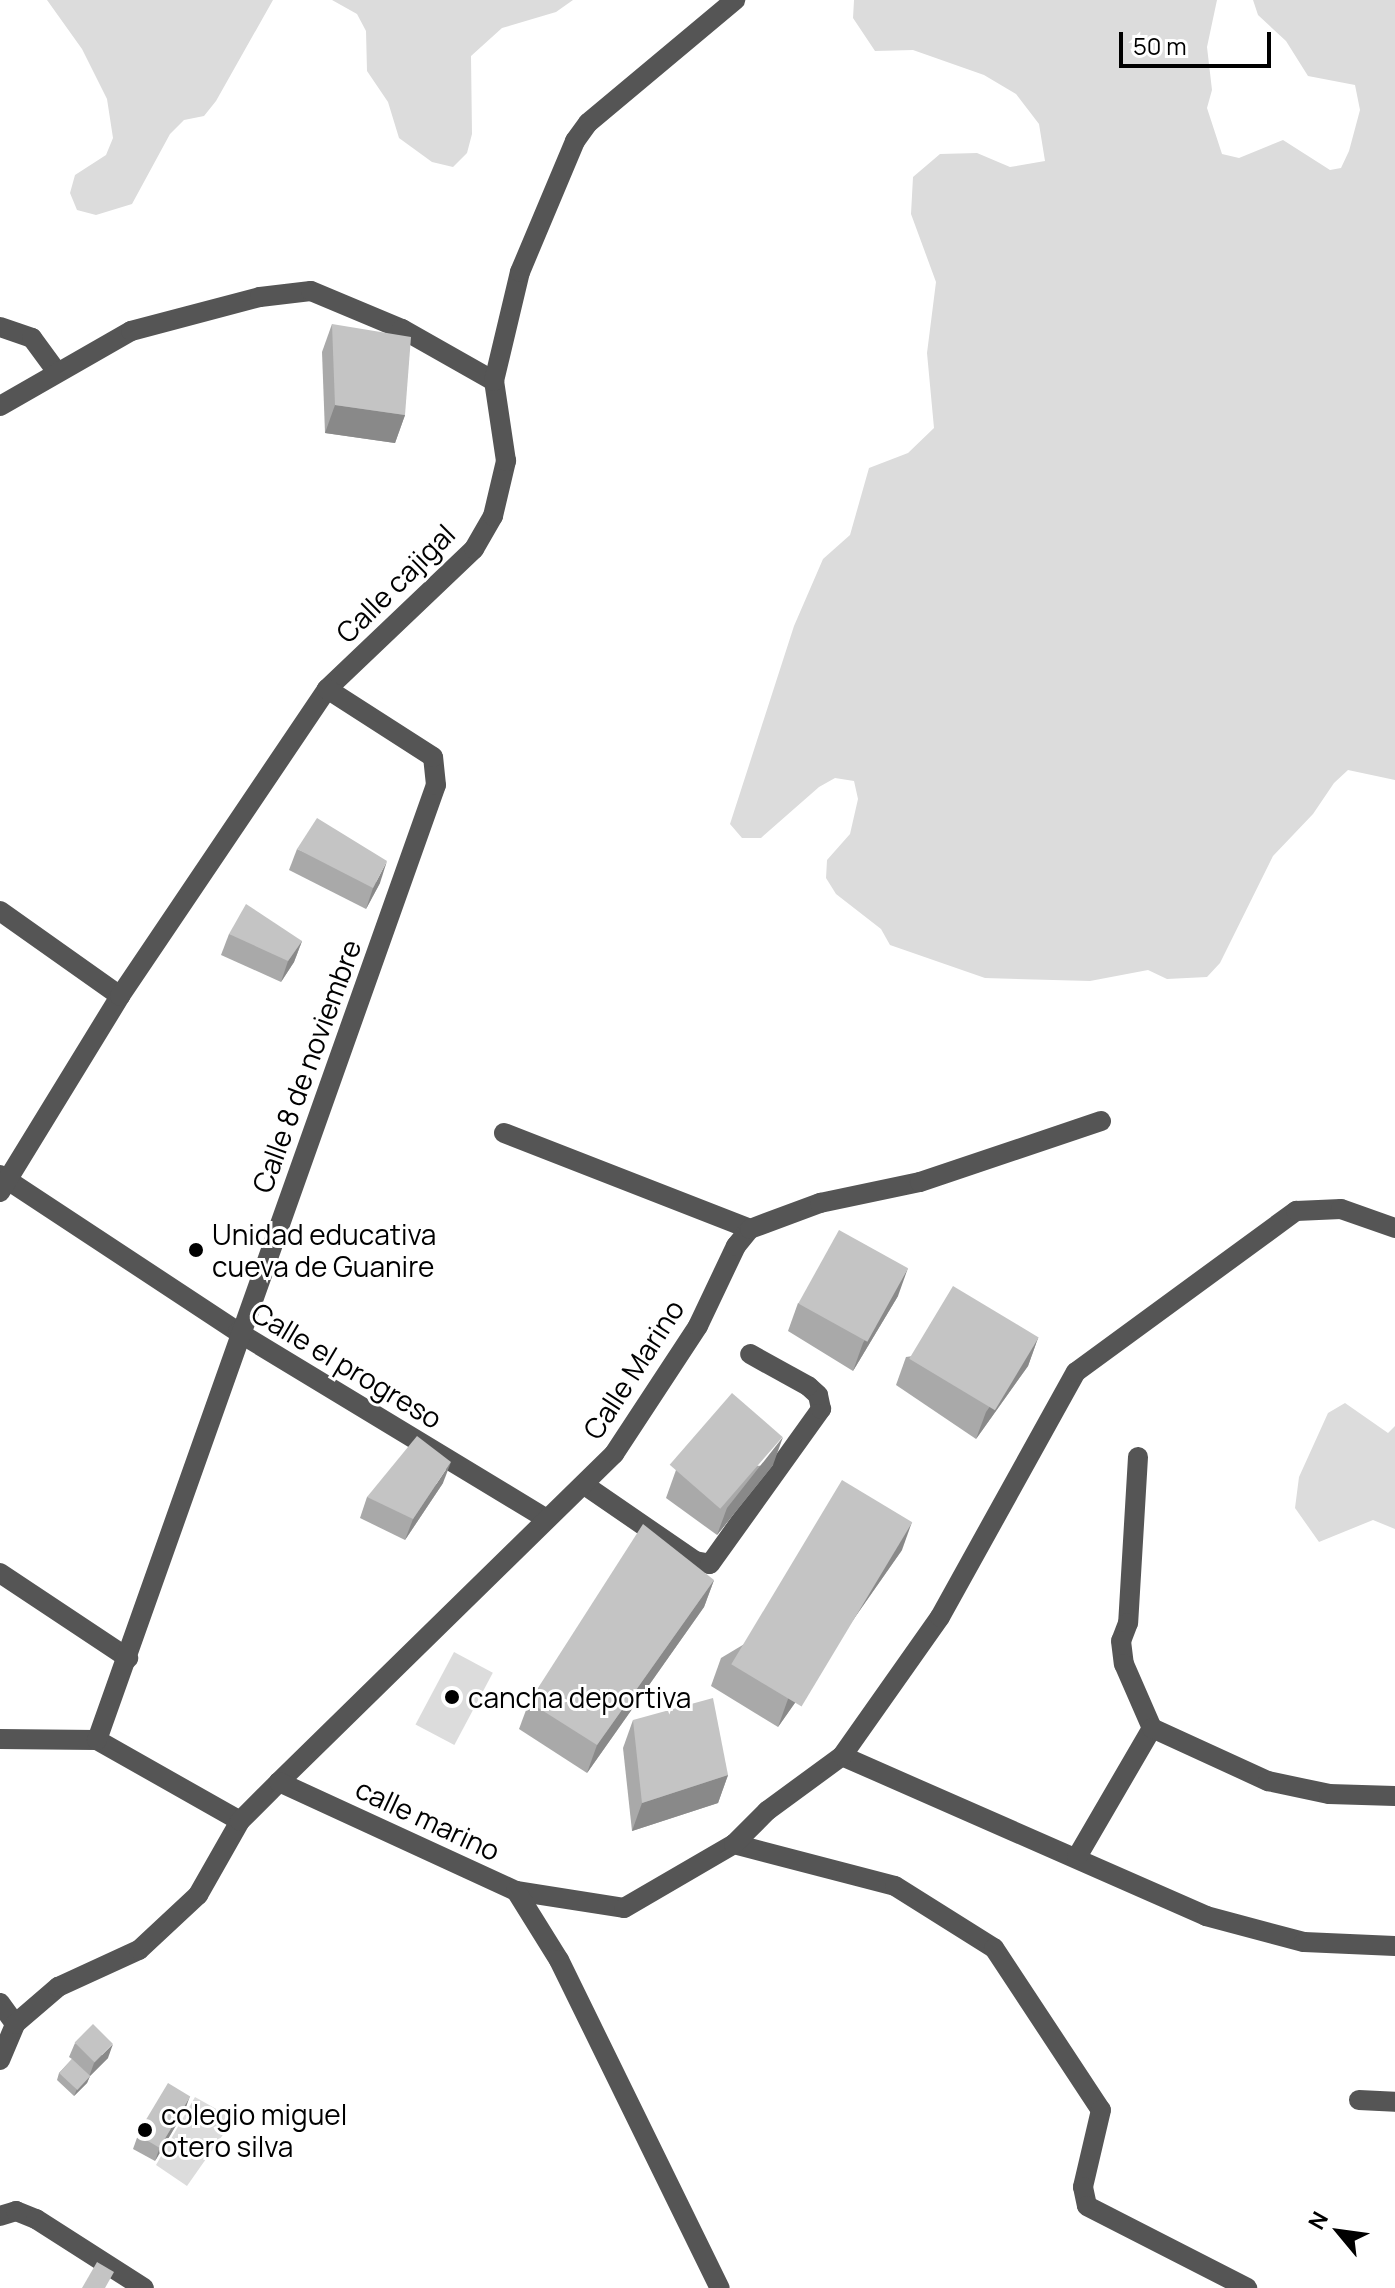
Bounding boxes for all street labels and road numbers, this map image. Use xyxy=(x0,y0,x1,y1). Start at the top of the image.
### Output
street label: Calle cajigal xyxy=(329,517,461,649)
street label: Calle 8 de noviembre xyxy=(245,935,367,1197)
street label: Calle Marino xyxy=(575,1293,691,1445)
street label: Calle el progreso xyxy=(246,1295,448,1435)
street label: calle marino xyxy=(351,1771,505,1867)

